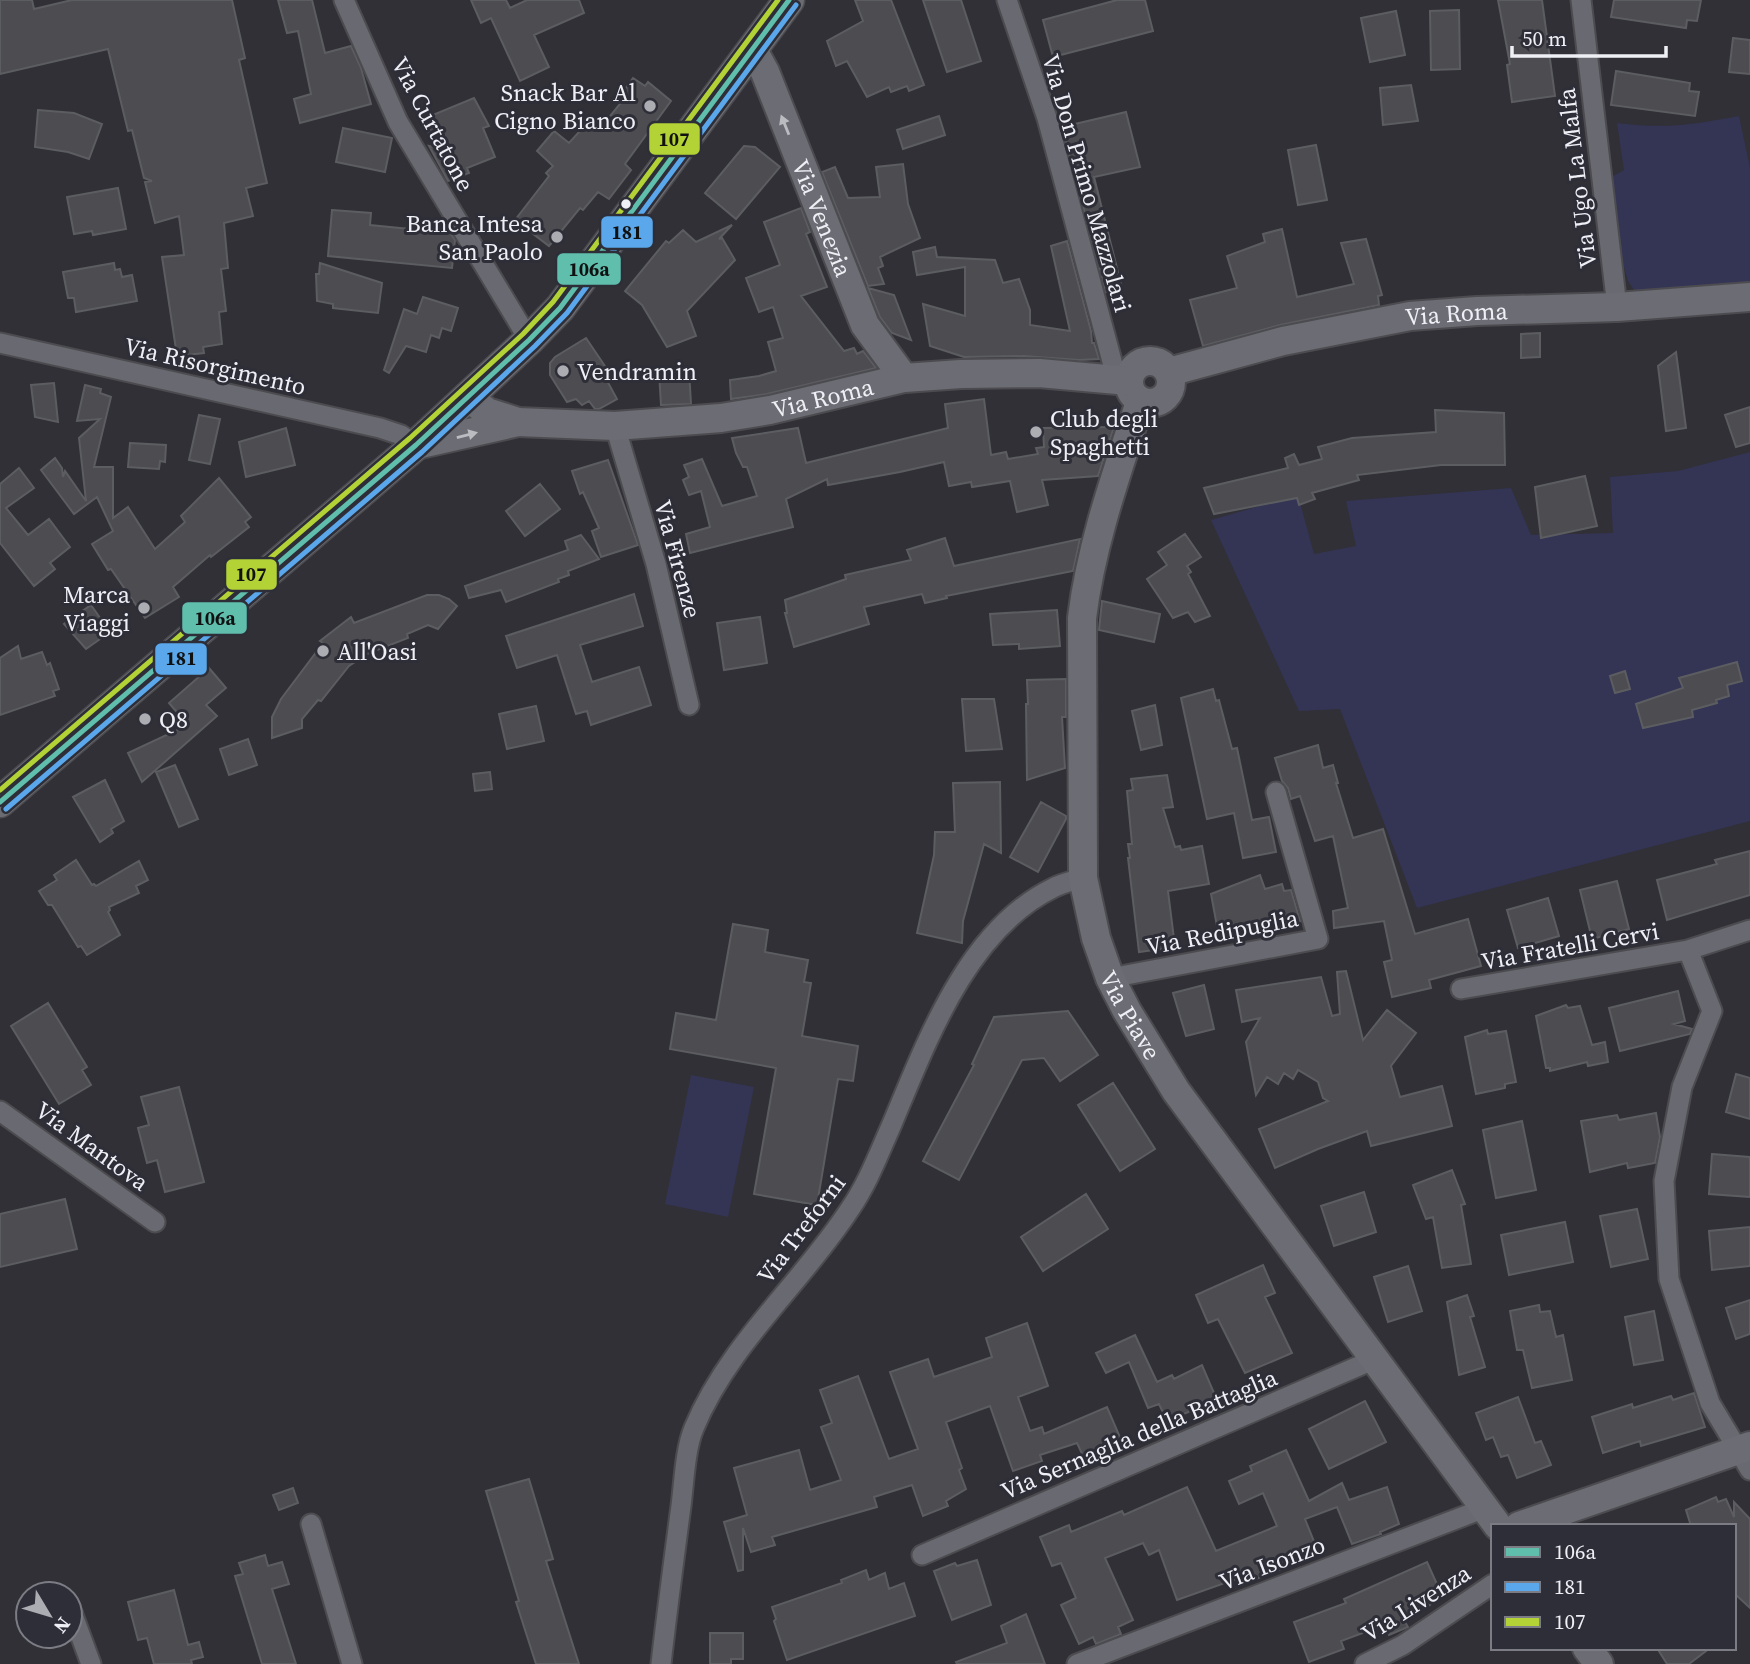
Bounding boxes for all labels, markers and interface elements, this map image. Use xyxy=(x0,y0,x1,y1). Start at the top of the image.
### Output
scale bar xyxy=(1512,14,1666,58)
text: 50 m xyxy=(1522,24,1567,53)
street label: Via Don Primo Mazzolari xyxy=(1034,50,1140,316)
street label: Via Curtatone xyxy=(384,51,482,197)
place label: Snack Bar Al Cigno Bianco xyxy=(494,76,636,137)
street label: Via Ugo La Malfa xyxy=(1549,85,1604,270)
marker: Snack Bar Al Cigno Bianco xyxy=(642,98,658,114)
one-way arrow xyxy=(780,114,791,135)
line badge: 107 xyxy=(648,122,701,156)
text: 107 xyxy=(659,126,689,152)
street label: Via Venezia xyxy=(785,154,861,282)
unlabelled marker xyxy=(619,197,633,211)
place label: Banca Intesa San Paolo xyxy=(406,207,544,268)
line badge: 181 xyxy=(600,215,654,249)
text: 181 xyxy=(612,219,642,245)
marker: Banca Intesa San Paolo xyxy=(549,229,565,245)
line badge: 106a xyxy=(556,252,622,286)
text: 106a xyxy=(569,256,610,282)
street label: Via Roma xyxy=(1404,294,1509,333)
street label: Via Risorgimento xyxy=(121,329,309,403)
place label: Vendramin xyxy=(577,355,697,388)
marker: Vendramin xyxy=(555,363,571,379)
street label: Via Roma xyxy=(769,369,877,425)
place label: Club degli Spaghetti xyxy=(1050,402,1158,463)
marker: Club degli Spaghetti xyxy=(1028,424,1044,440)
one-way arrow xyxy=(456,429,478,440)
street label: Via Firenze xyxy=(646,496,710,622)
line badge: 107 xyxy=(225,558,278,591)
text: 107 xyxy=(236,561,266,587)
place label: Marca Viaggi xyxy=(63,578,131,639)
marker: Marca Viaggi xyxy=(136,600,152,616)
line badge: 106a xyxy=(181,601,248,635)
text: 106a xyxy=(195,605,236,631)
place label: All'Oasi xyxy=(337,635,417,668)
line badge: 181 xyxy=(154,642,208,676)
marker: All'Oasi xyxy=(315,643,331,659)
text: 181 xyxy=(166,645,196,671)
place label: Q8 xyxy=(159,703,188,736)
marker: Q8 xyxy=(137,711,153,727)
street label: Via Redipuglia xyxy=(1143,901,1302,963)
street label: Via Fratelli Cervi xyxy=(1479,914,1661,978)
street label: Via Piave xyxy=(1092,965,1169,1066)
street label: Via Mantova xyxy=(28,1094,156,1199)
street label: Via Treforni xyxy=(749,1168,853,1290)
street label: Via Sernaglia della Battaglia xyxy=(996,1360,1283,1507)
legend xyxy=(1491,1524,1736,1650)
street label: Via Isonzo xyxy=(1214,1528,1330,1598)
text: 106a xyxy=(1554,1537,1596,1566)
street label: Via Livenza xyxy=(1355,1556,1478,1650)
text: 181 xyxy=(1554,1572,1586,1601)
north arrow xyxy=(14,1580,84,1650)
text: 107 xyxy=(1554,1607,1586,1636)
text: N xyxy=(48,1612,77,1639)

